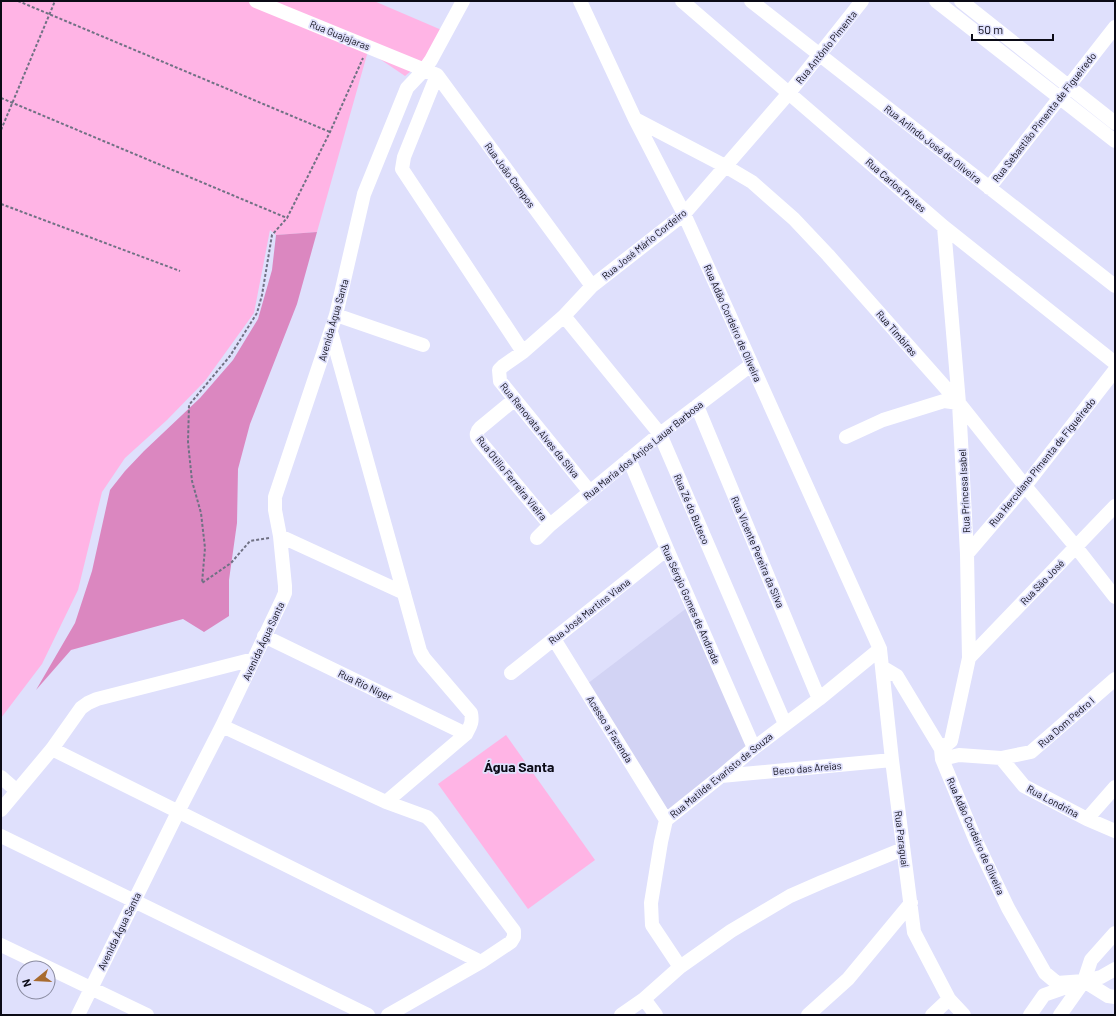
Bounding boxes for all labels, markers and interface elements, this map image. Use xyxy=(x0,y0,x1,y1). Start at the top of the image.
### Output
street label: Rua Antônio Pimenta xyxy=(793,8,859,86)
scale bar xyxy=(972,16,1053,42)
street label: Rua Guajajaras xyxy=(308,17,372,53)
text: 50 m xyxy=(978,22,1003,36)
street label: Rua Sebastião Pimenta de Figueiredo xyxy=(990,50,1098,184)
street label: Rua Arlindo José de Oliveira xyxy=(882,102,984,186)
street label: Rua João Campos xyxy=(482,140,538,210)
street label: Rua Carlos Prates xyxy=(863,156,929,215)
street label: Rua José Mário Cordeiro xyxy=(599,206,689,282)
street label: Rua Adão Cordeiro de Oliveira xyxy=(702,263,764,383)
street label: Avenida Água Santa xyxy=(316,278,350,362)
street label: Rua Timbiras xyxy=(874,308,920,358)
street label: Rua Renovata Alves da Silva xyxy=(498,380,582,480)
street label: Rua Herculano Pimenta de Figueiredo xyxy=(986,395,1098,529)
street label: Rua Maria dos Anjos Lauar Barbosa xyxy=(581,398,705,502)
street label: Rua Otilio Ferreira Vieira xyxy=(474,433,550,523)
street label: Rua Princesa Isabel xyxy=(956,449,972,533)
street label: Rua Zé do Buteco xyxy=(672,472,712,546)
street label: Rua Vicente Pereira da Silva xyxy=(729,494,787,610)
street label: Rua Sérgio Gomes de Andrade xyxy=(659,542,723,666)
street label: Rua São José xyxy=(1017,557,1067,607)
street label: Rua José Martins Viana xyxy=(546,575,632,647)
street label: Avenida Água Santa xyxy=(240,600,286,682)
street label: Rua Rio Níger xyxy=(336,667,394,703)
street label: Acesso a Fazenda xyxy=(585,693,635,765)
street label: Rua Dom Pedro I xyxy=(1035,694,1097,750)
street label: Rua Matilde Evaristo de Souza xyxy=(667,730,775,820)
district label: Água Santa xyxy=(484,758,554,775)
street label: Beco das Areias xyxy=(772,759,842,777)
street label: Rua Adão Cordeiro de Oliveira xyxy=(945,776,1007,896)
street label: Rua Londrina xyxy=(1025,782,1081,820)
street label: Rua Paraguai xyxy=(893,810,911,868)
street label: Avenida Água Santa xyxy=(95,890,143,972)
north arrow xyxy=(16,960,56,1000)
text: N xyxy=(19,978,33,989)

